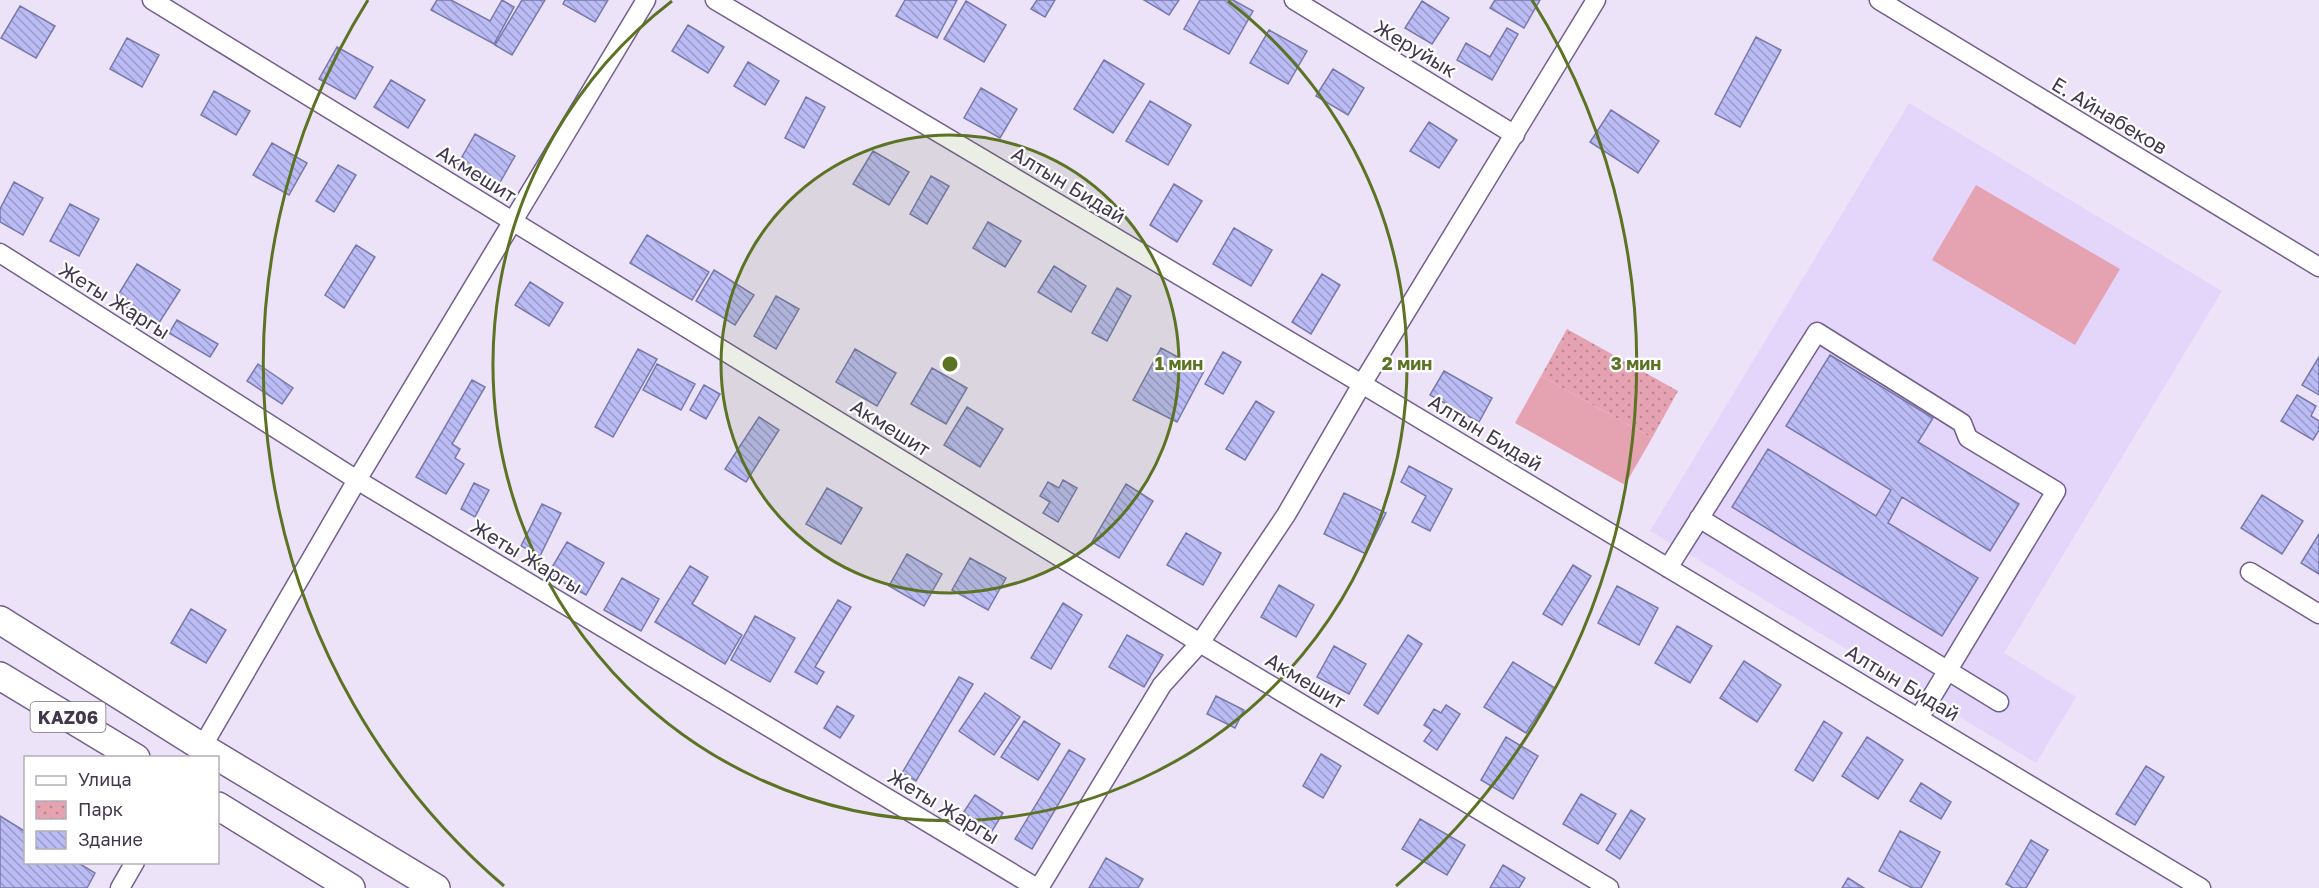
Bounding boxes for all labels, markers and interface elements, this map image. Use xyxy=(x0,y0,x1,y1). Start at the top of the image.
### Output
street label: Жеруйык xyxy=(1370,14,1462,82)
street label: Е. Айнабеков xyxy=(2048,71,2172,159)
street label: Акмешит xyxy=(433,139,521,207)
street label: Алтын Бидай xyxy=(1008,141,1130,227)
street label: Жеты Жаргы xyxy=(55,256,175,344)
text: 1 мин xyxy=(1155,352,1203,374)
text: 2 мин xyxy=(1382,352,1432,374)
text: 3 мин xyxy=(1611,352,1661,374)
centre of rings xyxy=(940,354,960,374)
street label: Алтын Бидай xyxy=(1425,389,1547,475)
street label: Акмешит xyxy=(847,393,935,461)
street label: Жеты Жаргы xyxy=(467,513,587,599)
street label: Алтын Бидай xyxy=(1842,639,1964,725)
street label: Акмешит xyxy=(1262,647,1351,713)
road number: KАZ06 xyxy=(31,702,106,732)
legend xyxy=(24,756,219,864)
street label: Жеты Жаргы xyxy=(884,763,1004,849)
text: Улица xyxy=(78,768,132,790)
text: Парк xyxy=(78,798,123,820)
text: Здание xyxy=(78,828,143,850)

